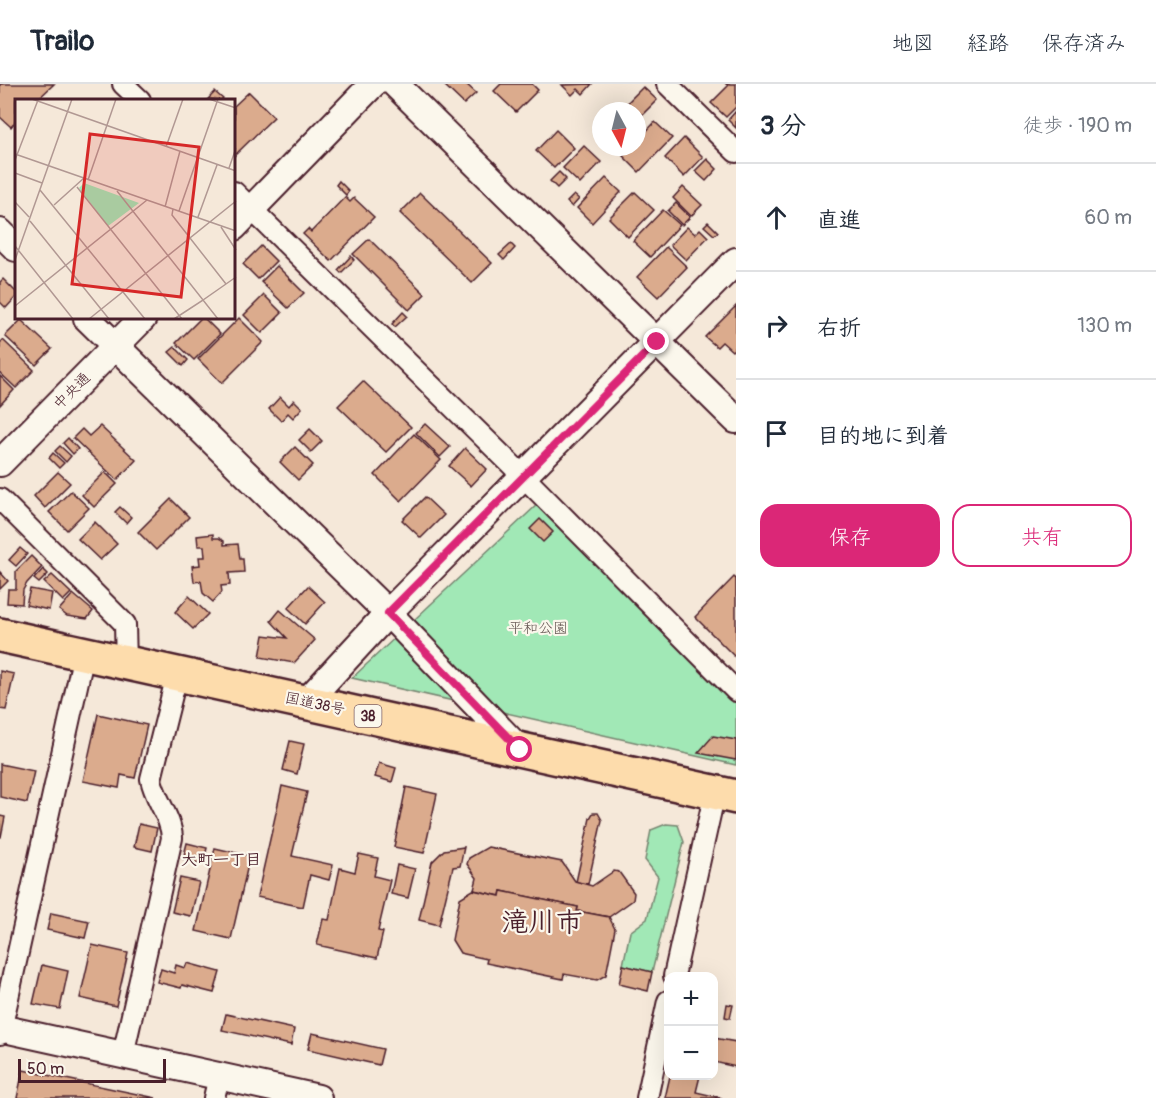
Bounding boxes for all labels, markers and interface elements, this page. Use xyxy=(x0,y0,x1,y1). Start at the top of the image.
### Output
text: Trailo xyxy=(30,24,94,59)
text: 地図 xyxy=(892,30,934,57)
text: 経路 xyxy=(967,30,1009,57)
text: 保存済み xyxy=(1042,30,1126,57)
inset map xyxy=(15,99,236,320)
north arrow xyxy=(592,102,646,156)
text: 3 分 xyxy=(760,110,806,142)
text: 徒歩 · 190 m xyxy=(1023,113,1132,138)
icon: ahead xyxy=(760,201,793,234)
text: 60 m xyxy=(1085,205,1132,230)
text: 直進 xyxy=(817,206,861,234)
icon: right xyxy=(760,309,793,342)
text: 130 m xyxy=(1077,313,1132,338)
text: 右折 xyxy=(817,314,861,342)
route end xyxy=(643,328,669,354)
street label: 中央通 xyxy=(49,368,95,414)
icon: arrive xyxy=(760,417,793,450)
text: 目的地に到着 xyxy=(817,422,949,450)
button: 保存 xyxy=(760,504,940,567)
button: 共有 xyxy=(952,504,1132,567)
park label: 平和公園 xyxy=(508,619,568,638)
street label: 国道38号 xyxy=(283,688,347,720)
road number: 38 xyxy=(354,705,382,727)
route start xyxy=(506,736,532,762)
district label: 大町一丁目 xyxy=(181,850,261,870)
district label: 滝川市 xyxy=(502,906,583,939)
map controls xyxy=(664,972,718,1080)
button: + xyxy=(664,972,718,1026)
button: − xyxy=(664,1026,718,1080)
scale bar xyxy=(18,1056,166,1084)
text: 50 m xyxy=(27,1059,64,1079)

